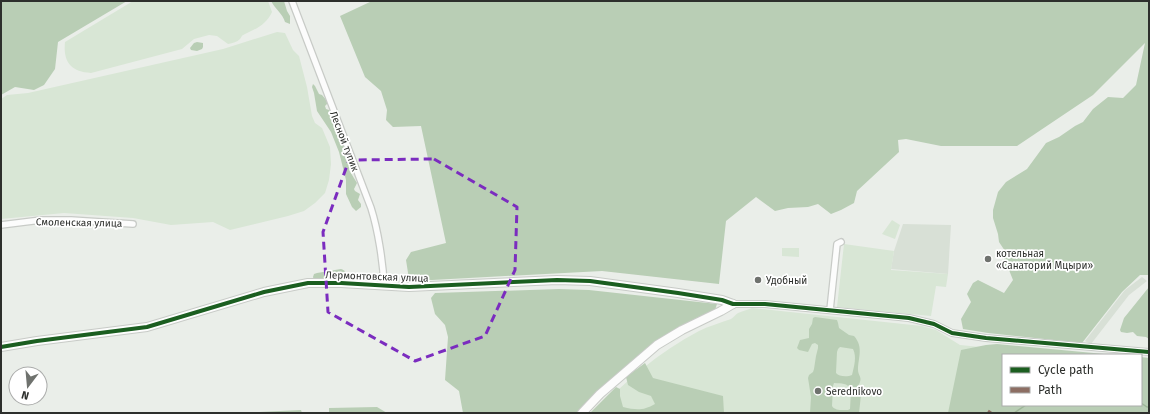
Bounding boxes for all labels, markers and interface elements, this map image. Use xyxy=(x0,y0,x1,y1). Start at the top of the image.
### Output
street label: Лесной тупик xyxy=(327,109,361,174)
street label: Смоленская улица xyxy=(36,216,122,230)
place label: котельная «Санаторий Мцыри» xyxy=(996,248,1093,272)
marker: котельная «Санаторий Мцыри» xyxy=(983,254,993,264)
street label: Лермонтовская улица xyxy=(325,269,429,285)
marker: Удобный xyxy=(753,275,763,285)
place label: Удобный xyxy=(766,275,807,287)
legend xyxy=(1002,354,1142,406)
text: Cycle path xyxy=(1038,363,1094,377)
north arrow xyxy=(8,366,48,406)
text: Path xyxy=(1038,383,1062,397)
marker: Serednikovo xyxy=(813,386,823,396)
place label: Serednikovo xyxy=(826,386,882,398)
text: N xyxy=(20,388,31,402)

